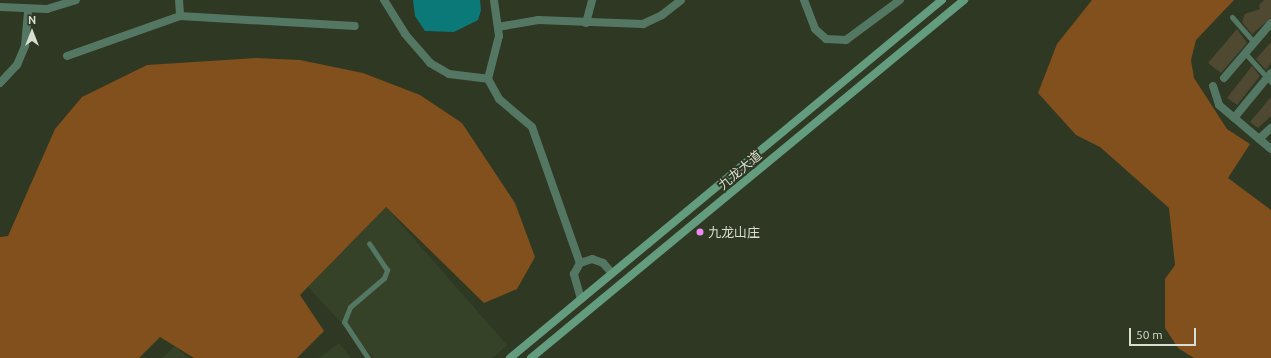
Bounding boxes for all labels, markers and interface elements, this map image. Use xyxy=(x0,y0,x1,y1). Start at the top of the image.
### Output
north arrow xyxy=(12,12,52,52)
text: N xyxy=(28,14,36,26)
street label: 九龙大道 xyxy=(715,147,765,193)
place label: 九龙山庄 xyxy=(708,224,760,240)
marker: 九龙山庄 xyxy=(695,227,705,237)
scale bar xyxy=(1131,320,1198,346)
text: 50 m xyxy=(1136,328,1163,341)

